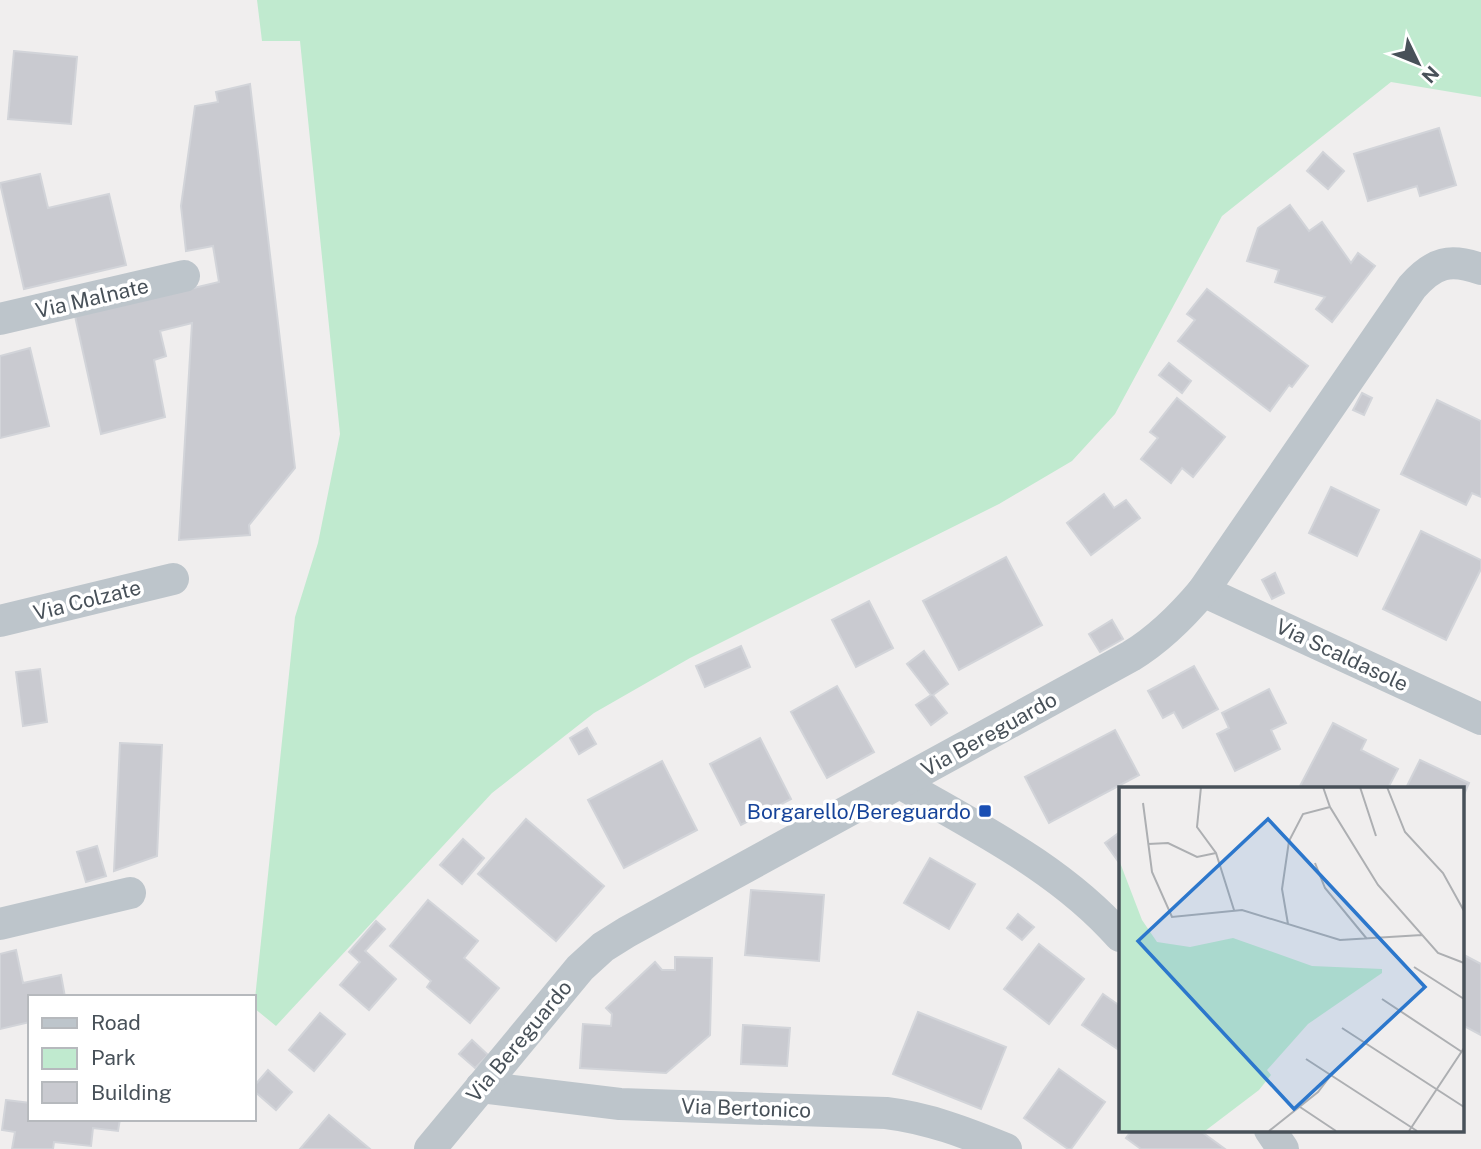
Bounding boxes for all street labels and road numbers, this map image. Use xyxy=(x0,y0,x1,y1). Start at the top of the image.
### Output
street label: Via Malnate xyxy=(33,273,151,323)
street label: Via Colzate xyxy=(31,575,143,625)
street label: Via Scaldasole xyxy=(1272,613,1412,697)
street label: Via Bereguardo xyxy=(917,686,1061,782)
street label: Via Bereguardo xyxy=(461,975,577,1107)
street label: Via Bertonico xyxy=(680,1093,812,1123)

